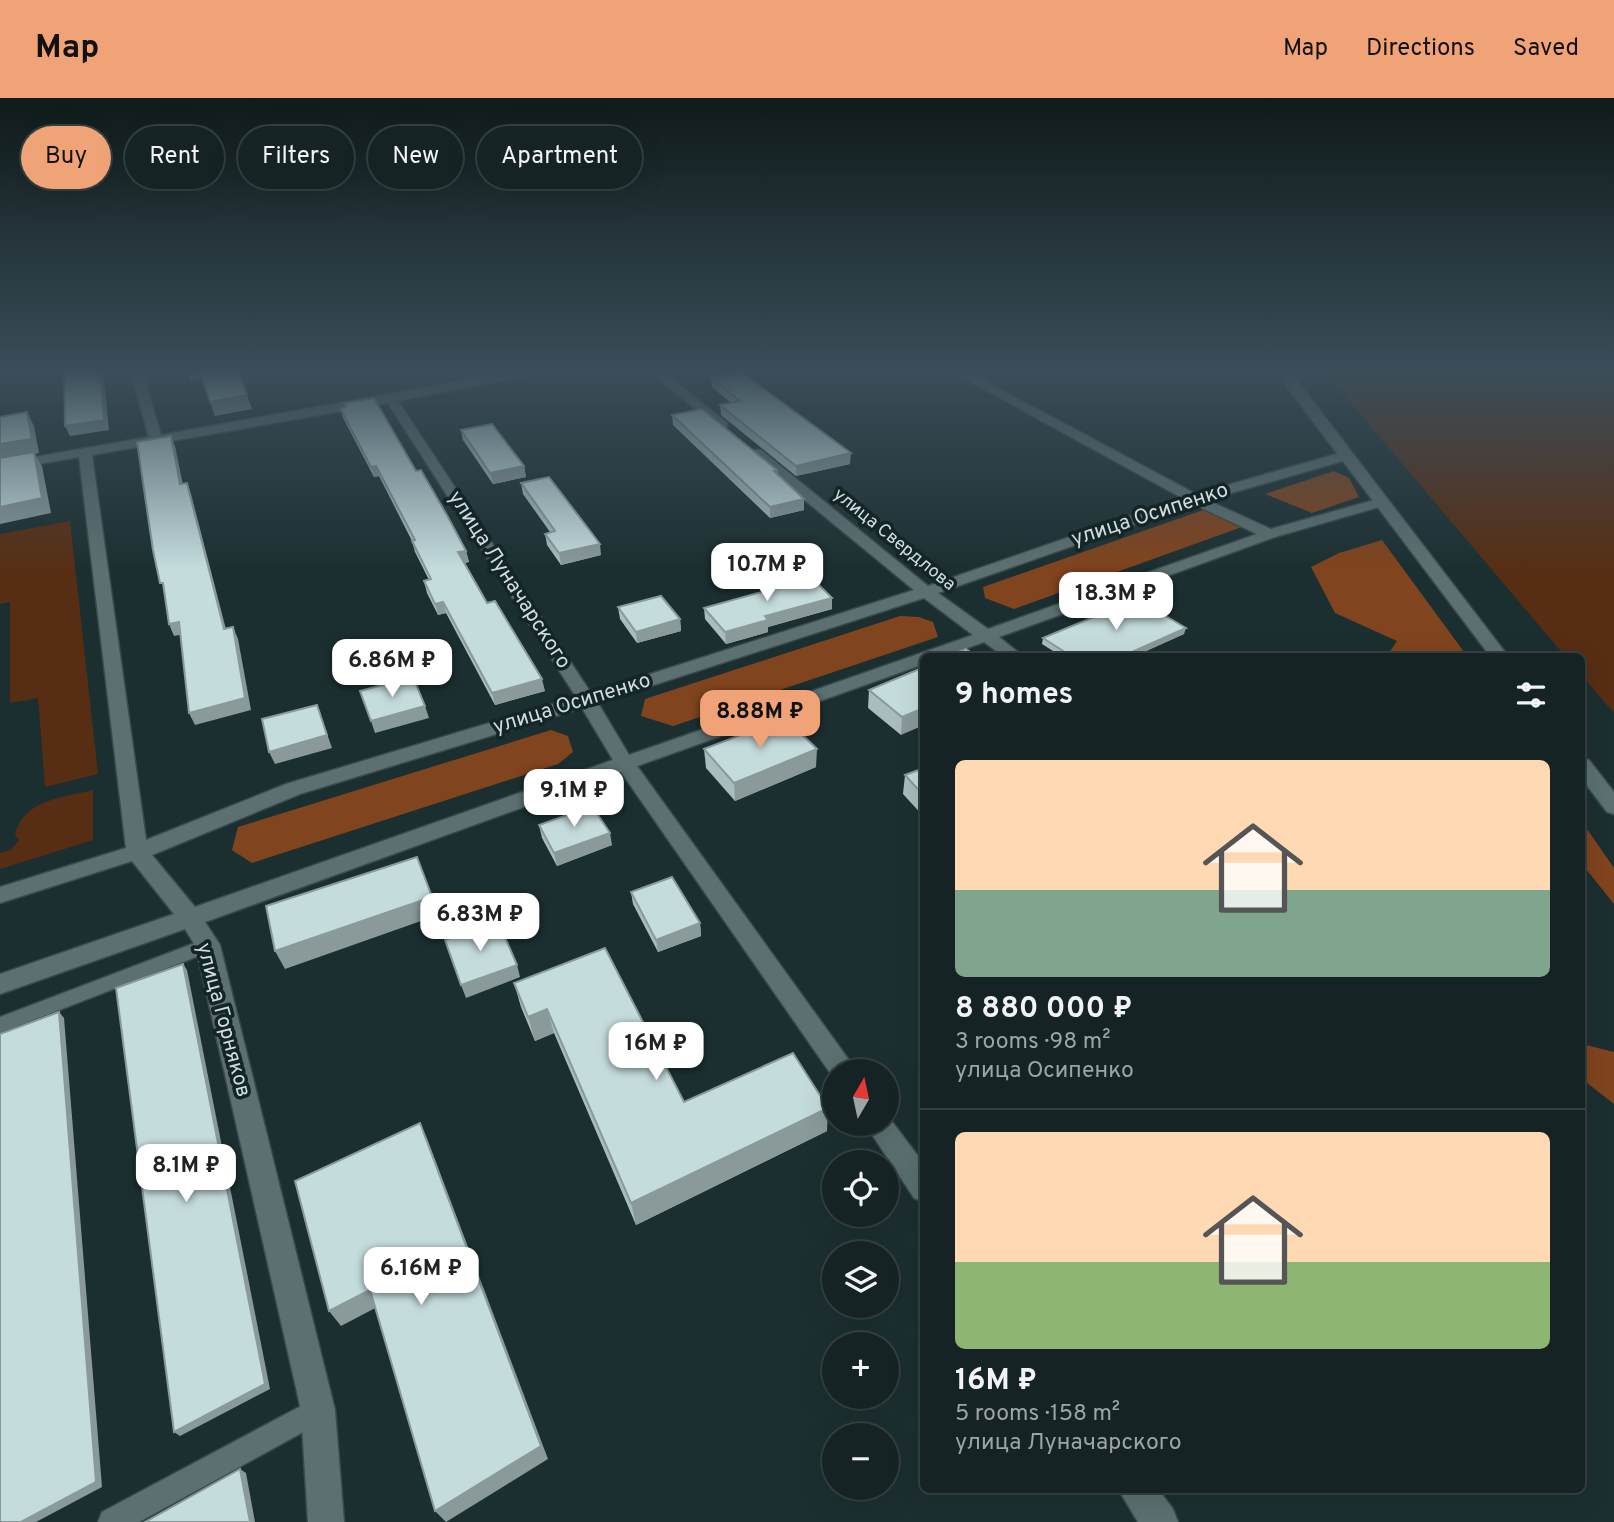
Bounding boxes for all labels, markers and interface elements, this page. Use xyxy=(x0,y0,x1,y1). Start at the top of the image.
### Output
text: Map xyxy=(35,28,99,70)
text: Map xyxy=(1283,34,1328,64)
text: Directions xyxy=(1366,34,1475,64)
text: Saved xyxy=(1513,34,1579,64)
chip: Buy xyxy=(21,126,111,189)
chip: Rent xyxy=(125,126,224,189)
chip: Filters xyxy=(238,126,354,189)
chip: New xyxy=(368,126,463,189)
chip: Apartment xyxy=(477,126,642,189)
street label: улица Осипенко xyxy=(1068,477,1232,553)
street label: улица Свердлова xyxy=(828,484,960,596)
street label: улица Луначарского xyxy=(441,486,577,674)
pin: 10.7M ₽ xyxy=(702,544,832,603)
text: 10.7M ₽ xyxy=(727,551,807,580)
pin: 18.3M ₽ xyxy=(1051,573,1181,632)
text: 18.3M ₽ xyxy=(1075,580,1157,609)
pin: 6.86M ₽ xyxy=(327,640,457,699)
text: 6.86M ₽ xyxy=(348,647,436,676)
street label: улица Осипенко xyxy=(490,667,654,741)
icon: filters xyxy=(1512,676,1550,714)
text: 9 homes xyxy=(955,677,1073,714)
pin: 8.88M ₽ xyxy=(695,690,825,750)
text: 8.88M ₽ xyxy=(716,698,804,727)
pin: 9.1M ₽ xyxy=(517,770,631,829)
text: 9.1M ₽ xyxy=(540,777,608,806)
icon: home xyxy=(1190,805,1316,931)
pin: 6.83M ₽ xyxy=(415,894,545,953)
text: 6.83M ₽ xyxy=(436,901,524,930)
street label: улица Горняков xyxy=(189,940,257,1100)
text: 8 880 000 ₽ xyxy=(955,991,1132,1028)
pin: 16M ₽ xyxy=(607,1023,705,1082)
text: 3 rooms · 98 m² xyxy=(955,1028,1111,1057)
text: 16M ₽ xyxy=(625,1030,687,1059)
text: улица Осипенко xyxy=(955,1057,1134,1086)
north arrow xyxy=(822,1059,900,1136)
map controls xyxy=(822,1059,899,1500)
pin: 8.1M ₽ xyxy=(129,1144,243,1204)
button: locate xyxy=(822,1150,899,1227)
text: 8.1M ₽ xyxy=(152,1152,220,1181)
icon: home xyxy=(1190,1177,1316,1303)
button: layers xyxy=(822,1241,899,1318)
pin: 6.16M ₽ xyxy=(356,1248,486,1307)
text: 6.16M ₽ xyxy=(380,1255,462,1284)
button: + xyxy=(822,1332,899,1409)
text: 16M ₽ xyxy=(955,1363,1037,1400)
text: 5 rooms · 158 m² xyxy=(955,1400,1120,1429)
button: − xyxy=(822,1423,899,1500)
text: улица Луначарского xyxy=(955,1429,1181,1458)

